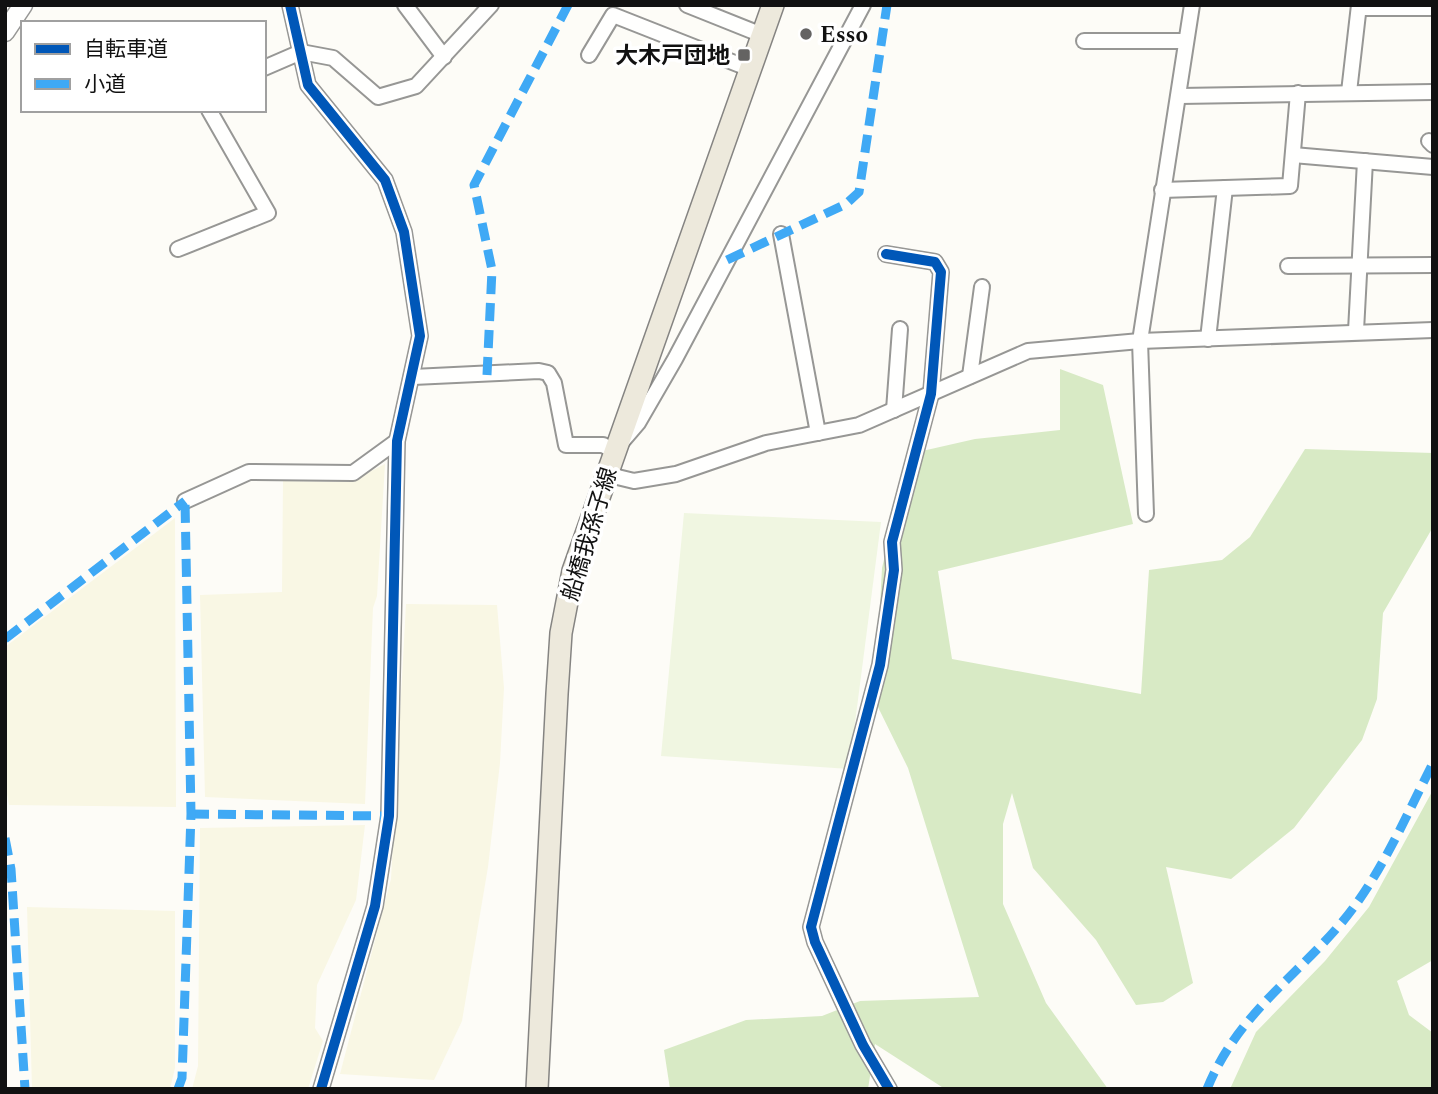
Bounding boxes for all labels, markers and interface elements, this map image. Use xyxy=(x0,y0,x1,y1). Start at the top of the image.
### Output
place label: Esso xyxy=(820,18,868,53)
legend xyxy=(21,21,266,112)
marker: Esso xyxy=(798,26,814,42)
text: 自転車道 xyxy=(84,34,168,66)
place label: 大木戸団地 xyxy=(615,39,730,74)
marker: 大木戸団地 xyxy=(736,47,752,63)
text: 小道 xyxy=(84,69,126,101)
street label: 船橋我孫子線 xyxy=(554,463,627,606)

